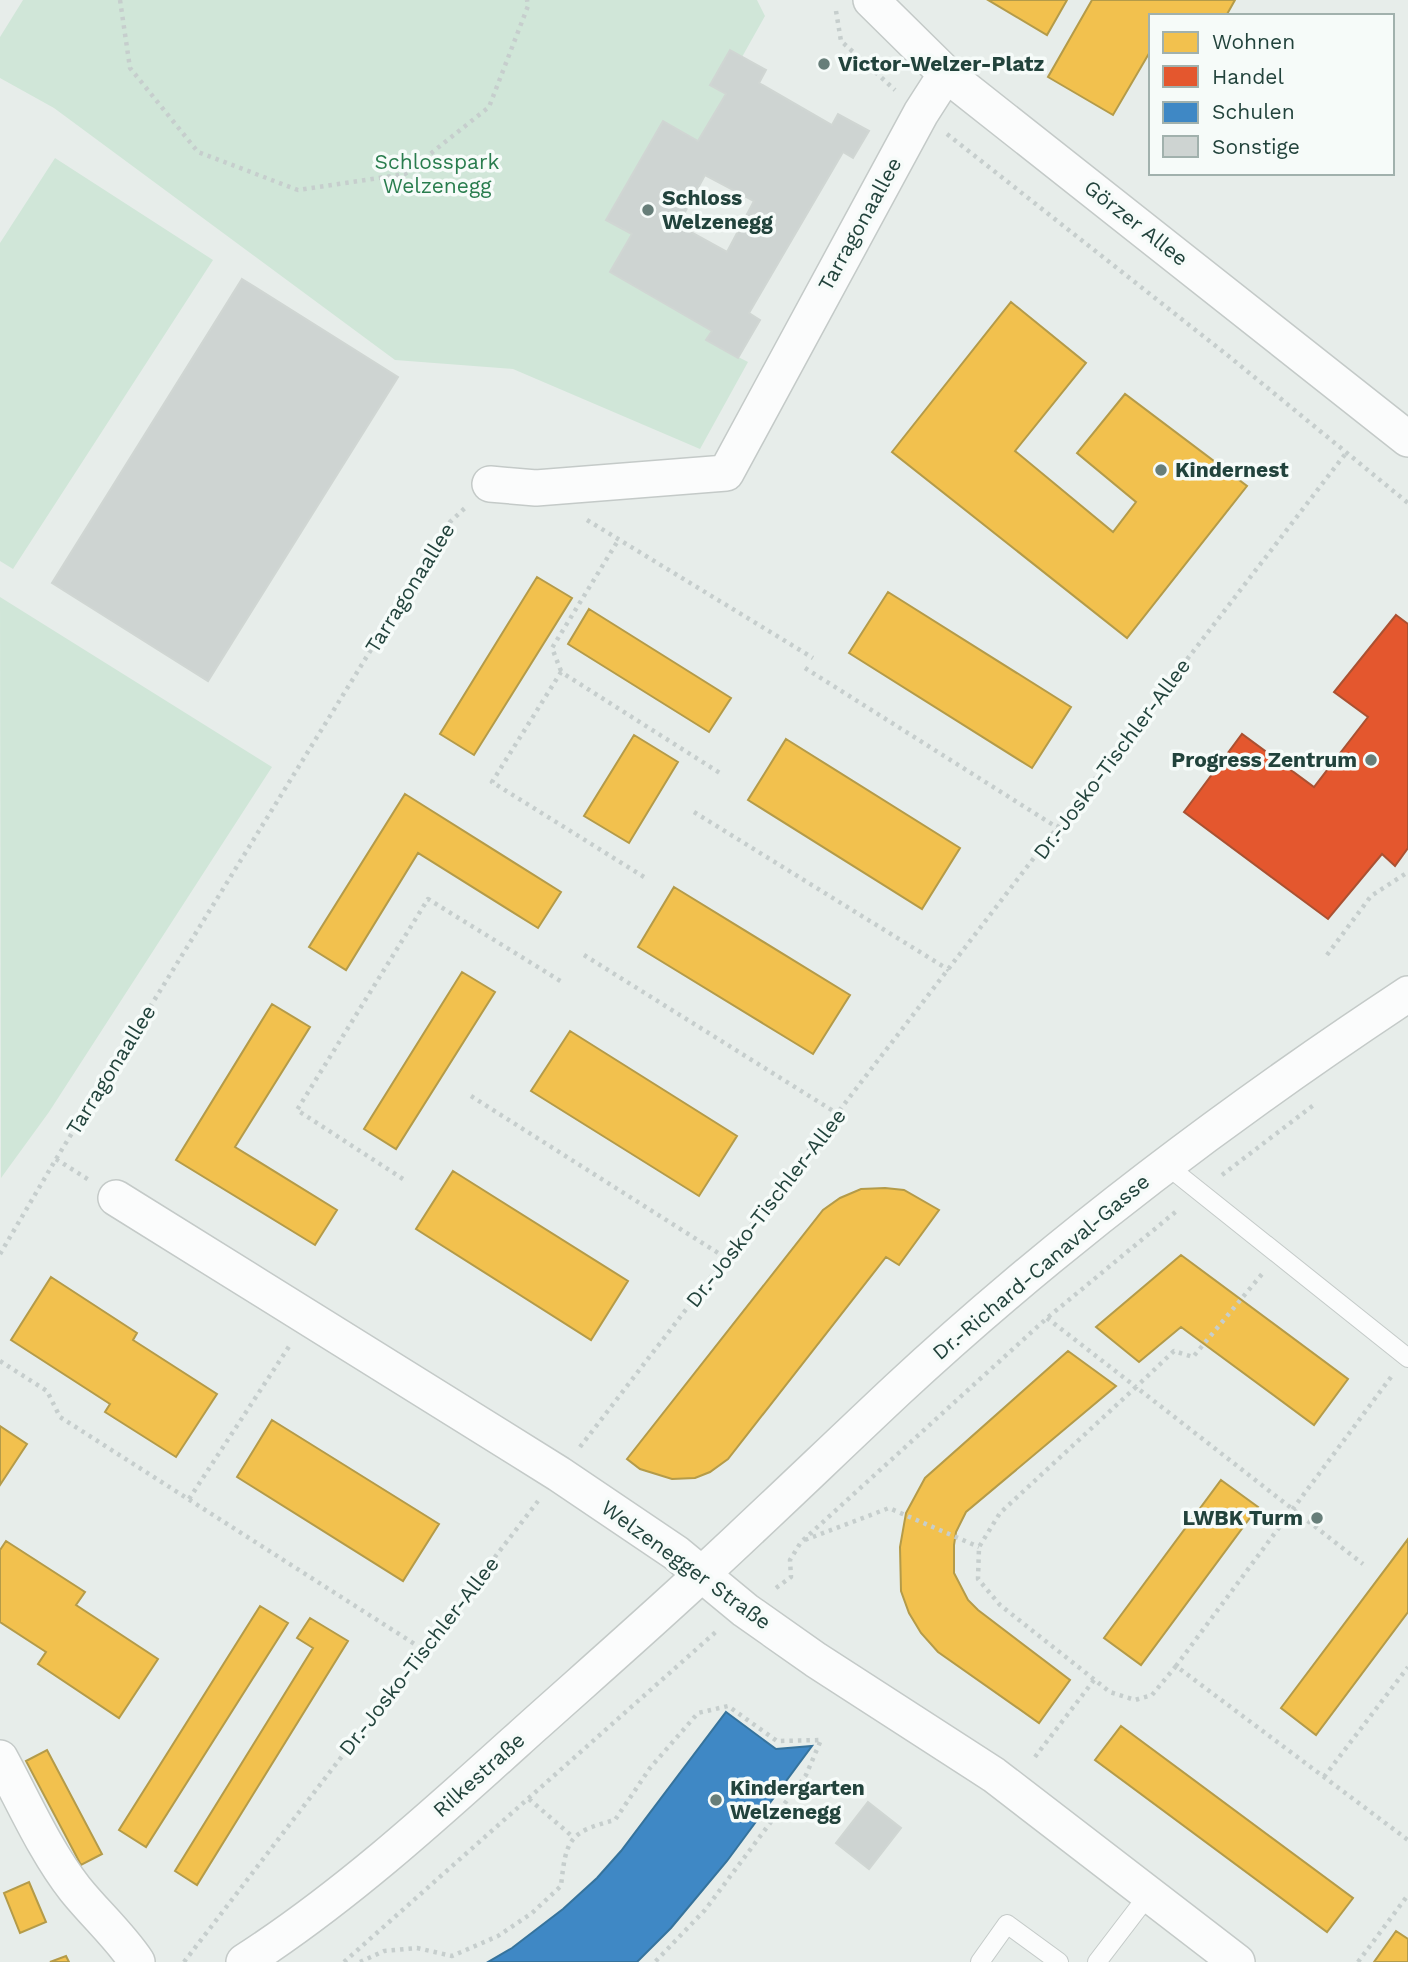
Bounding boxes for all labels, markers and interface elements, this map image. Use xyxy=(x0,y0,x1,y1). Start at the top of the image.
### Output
legend xyxy=(1149,14,1394,175)
text: Wohnen xyxy=(1212,29,1295,54)
place label: Victor-Welzer-Platz xyxy=(838,51,1044,76)
marker: Victor-Welzer-Platz xyxy=(816,56,832,72)
text: Handel xyxy=(1212,64,1284,89)
text: Schulen xyxy=(1212,99,1295,124)
text: Sonstige xyxy=(1212,134,1300,159)
park label: Schlosspark Welzenegg xyxy=(375,149,500,198)
street label: Tarragonaallee xyxy=(813,153,907,295)
street label: Görzer Allee xyxy=(1079,174,1193,271)
place label: Schloss Welzenegg xyxy=(662,185,773,234)
marker: Schloss Welzenegg xyxy=(640,202,656,218)
place label: Kindernest xyxy=(1175,457,1289,482)
marker: Kindernest xyxy=(1153,462,1169,478)
street label: Tarragonaallee xyxy=(360,518,460,657)
street label: Dr.-Josko-Tischler-Allee xyxy=(1028,653,1195,864)
place label: Progress Zentrum xyxy=(1171,747,1357,772)
marker: Progress Zentrum xyxy=(1363,752,1379,768)
street label: Tarragonaallee xyxy=(61,1000,161,1139)
street label: Dr.-Josko-Tischler-Allee xyxy=(680,1103,851,1312)
street label: Dr.-Richard-Canaval-Gasse xyxy=(927,1169,1154,1365)
street label: Welzenegger Straße xyxy=(597,1495,776,1635)
place label: LWBK Turm xyxy=(1182,1505,1303,1530)
marker: LWBK Turm xyxy=(1309,1510,1325,1526)
street label: Dr.-Josko-Tischler-Allee xyxy=(333,1551,504,1760)
street label: Rilkestraße xyxy=(428,1727,530,1822)
place label: Kindergarten Welzenegg xyxy=(730,1775,865,1824)
marker: Kindergarten Welzenegg xyxy=(708,1792,724,1808)

